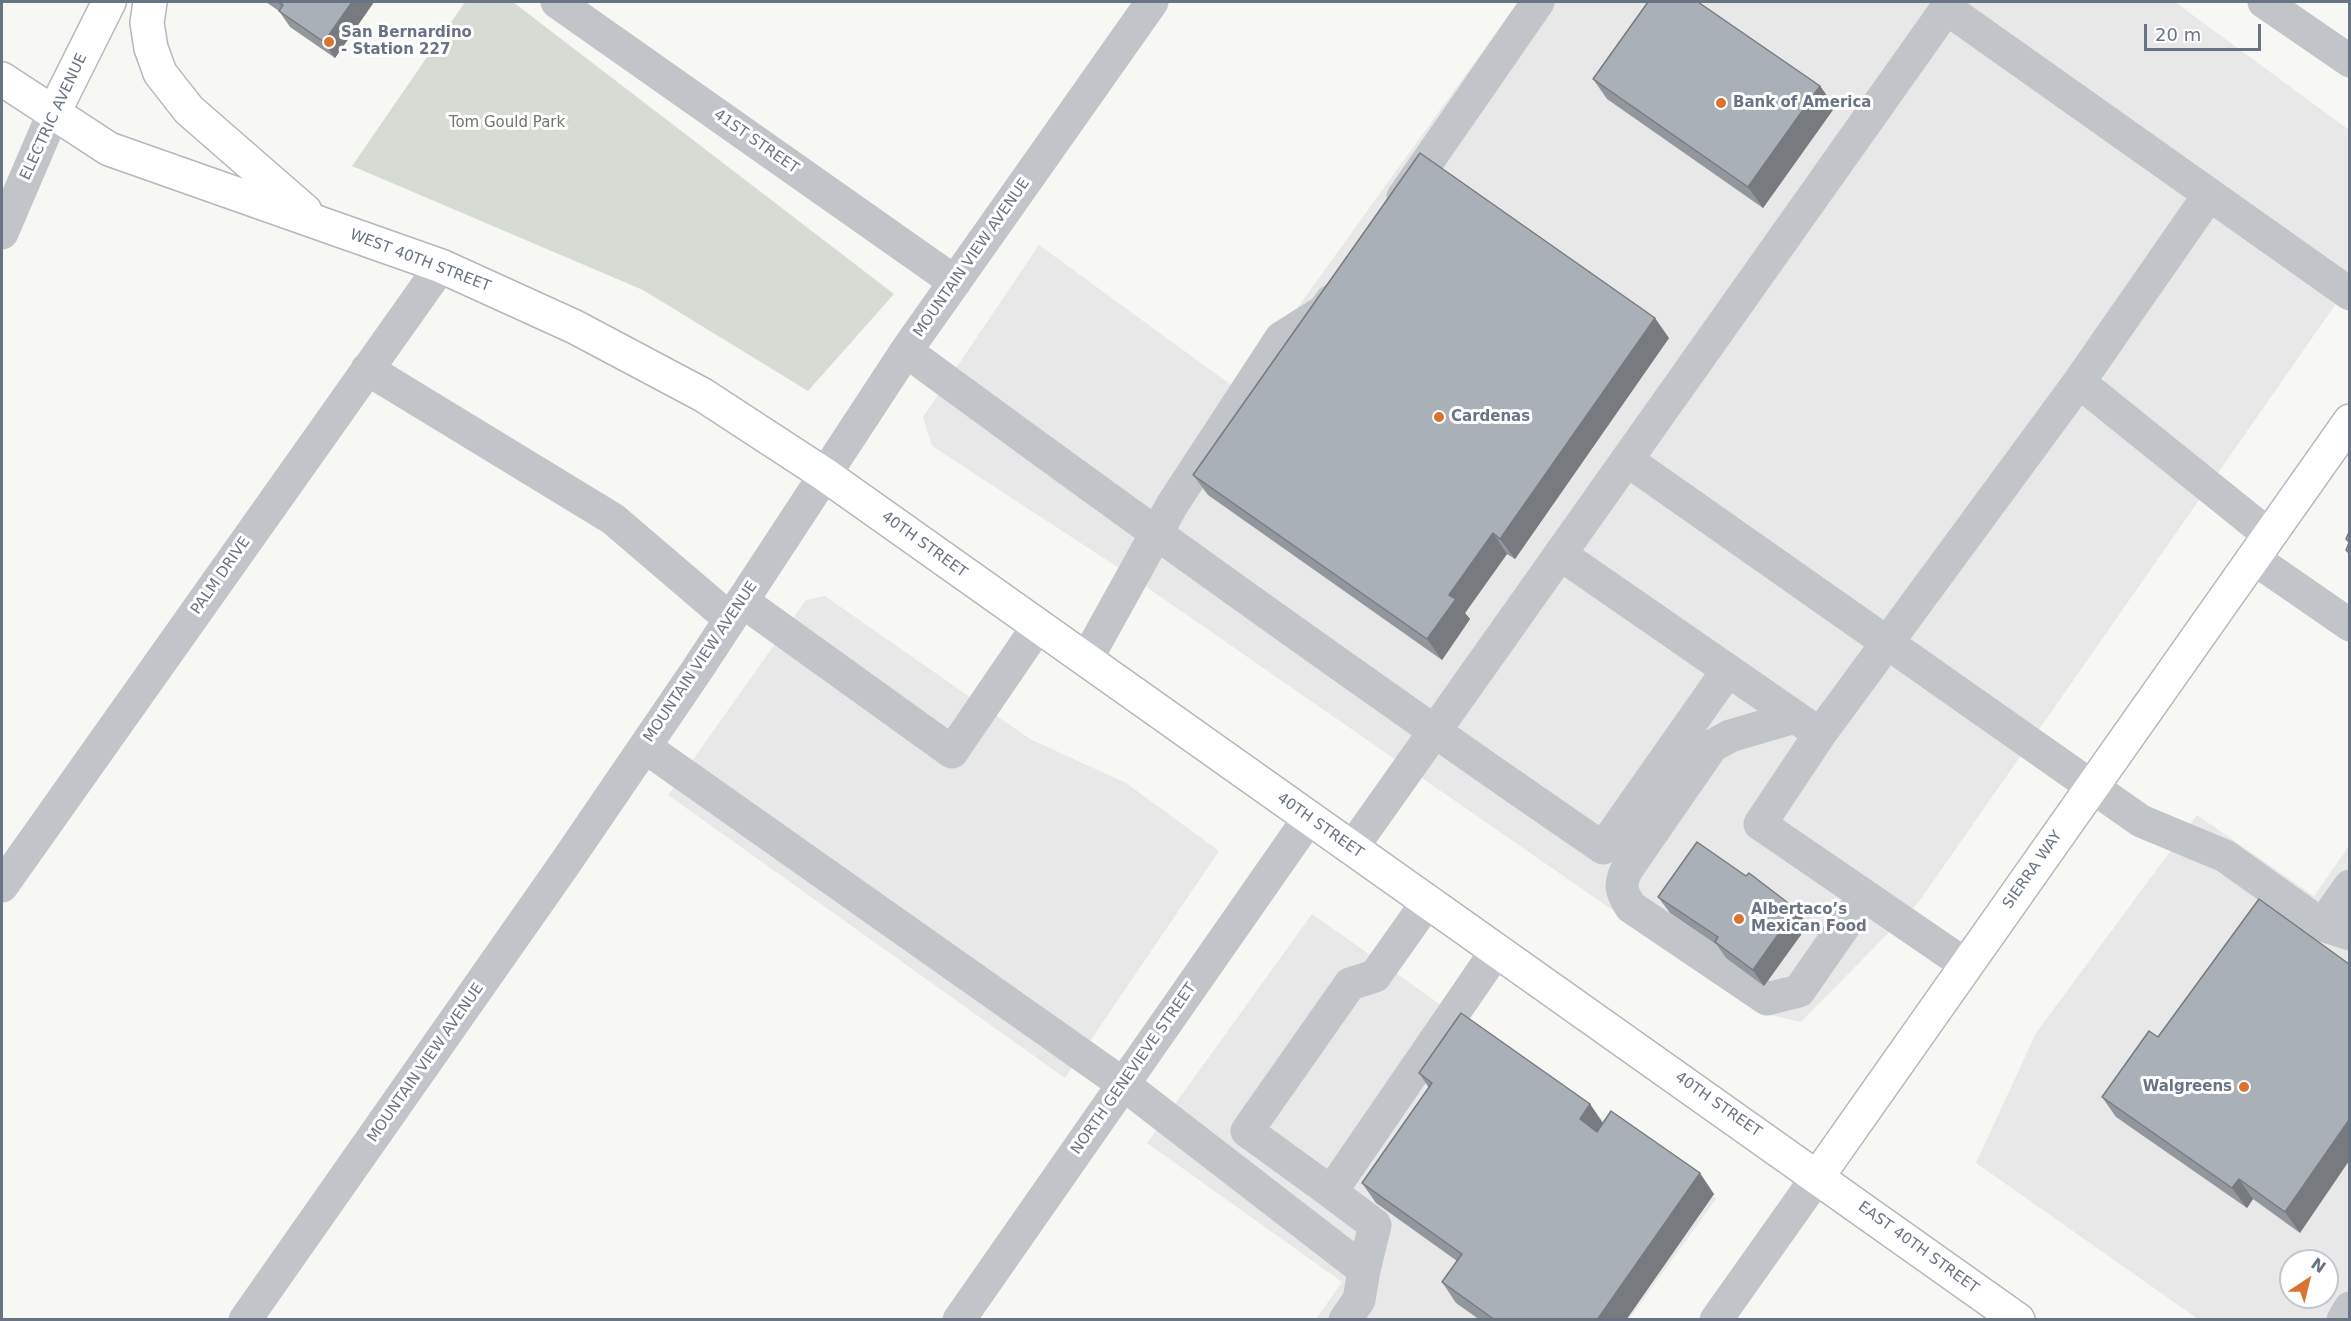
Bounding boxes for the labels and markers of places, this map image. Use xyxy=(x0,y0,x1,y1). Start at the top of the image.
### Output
place label: San Bernardino - Station 227 xyxy=(341,24,472,59)
marker: San Bernardino - Station 227 xyxy=(322,35,336,49)
place label: Bank of America xyxy=(1733,94,1871,112)
marker: Bank of America xyxy=(1714,96,1728,110)
place label: Cardenas xyxy=(1451,408,1530,426)
marker: Cardenas xyxy=(1432,410,1446,424)
place label: Albertaco’s Mexican Food xyxy=(1751,901,1867,936)
marker: Albertaco’s Mexican Food xyxy=(1732,912,1746,926)
place label: Walgreens xyxy=(2143,1078,2232,1096)
marker: Walgreens xyxy=(2237,1080,2251,1094)

